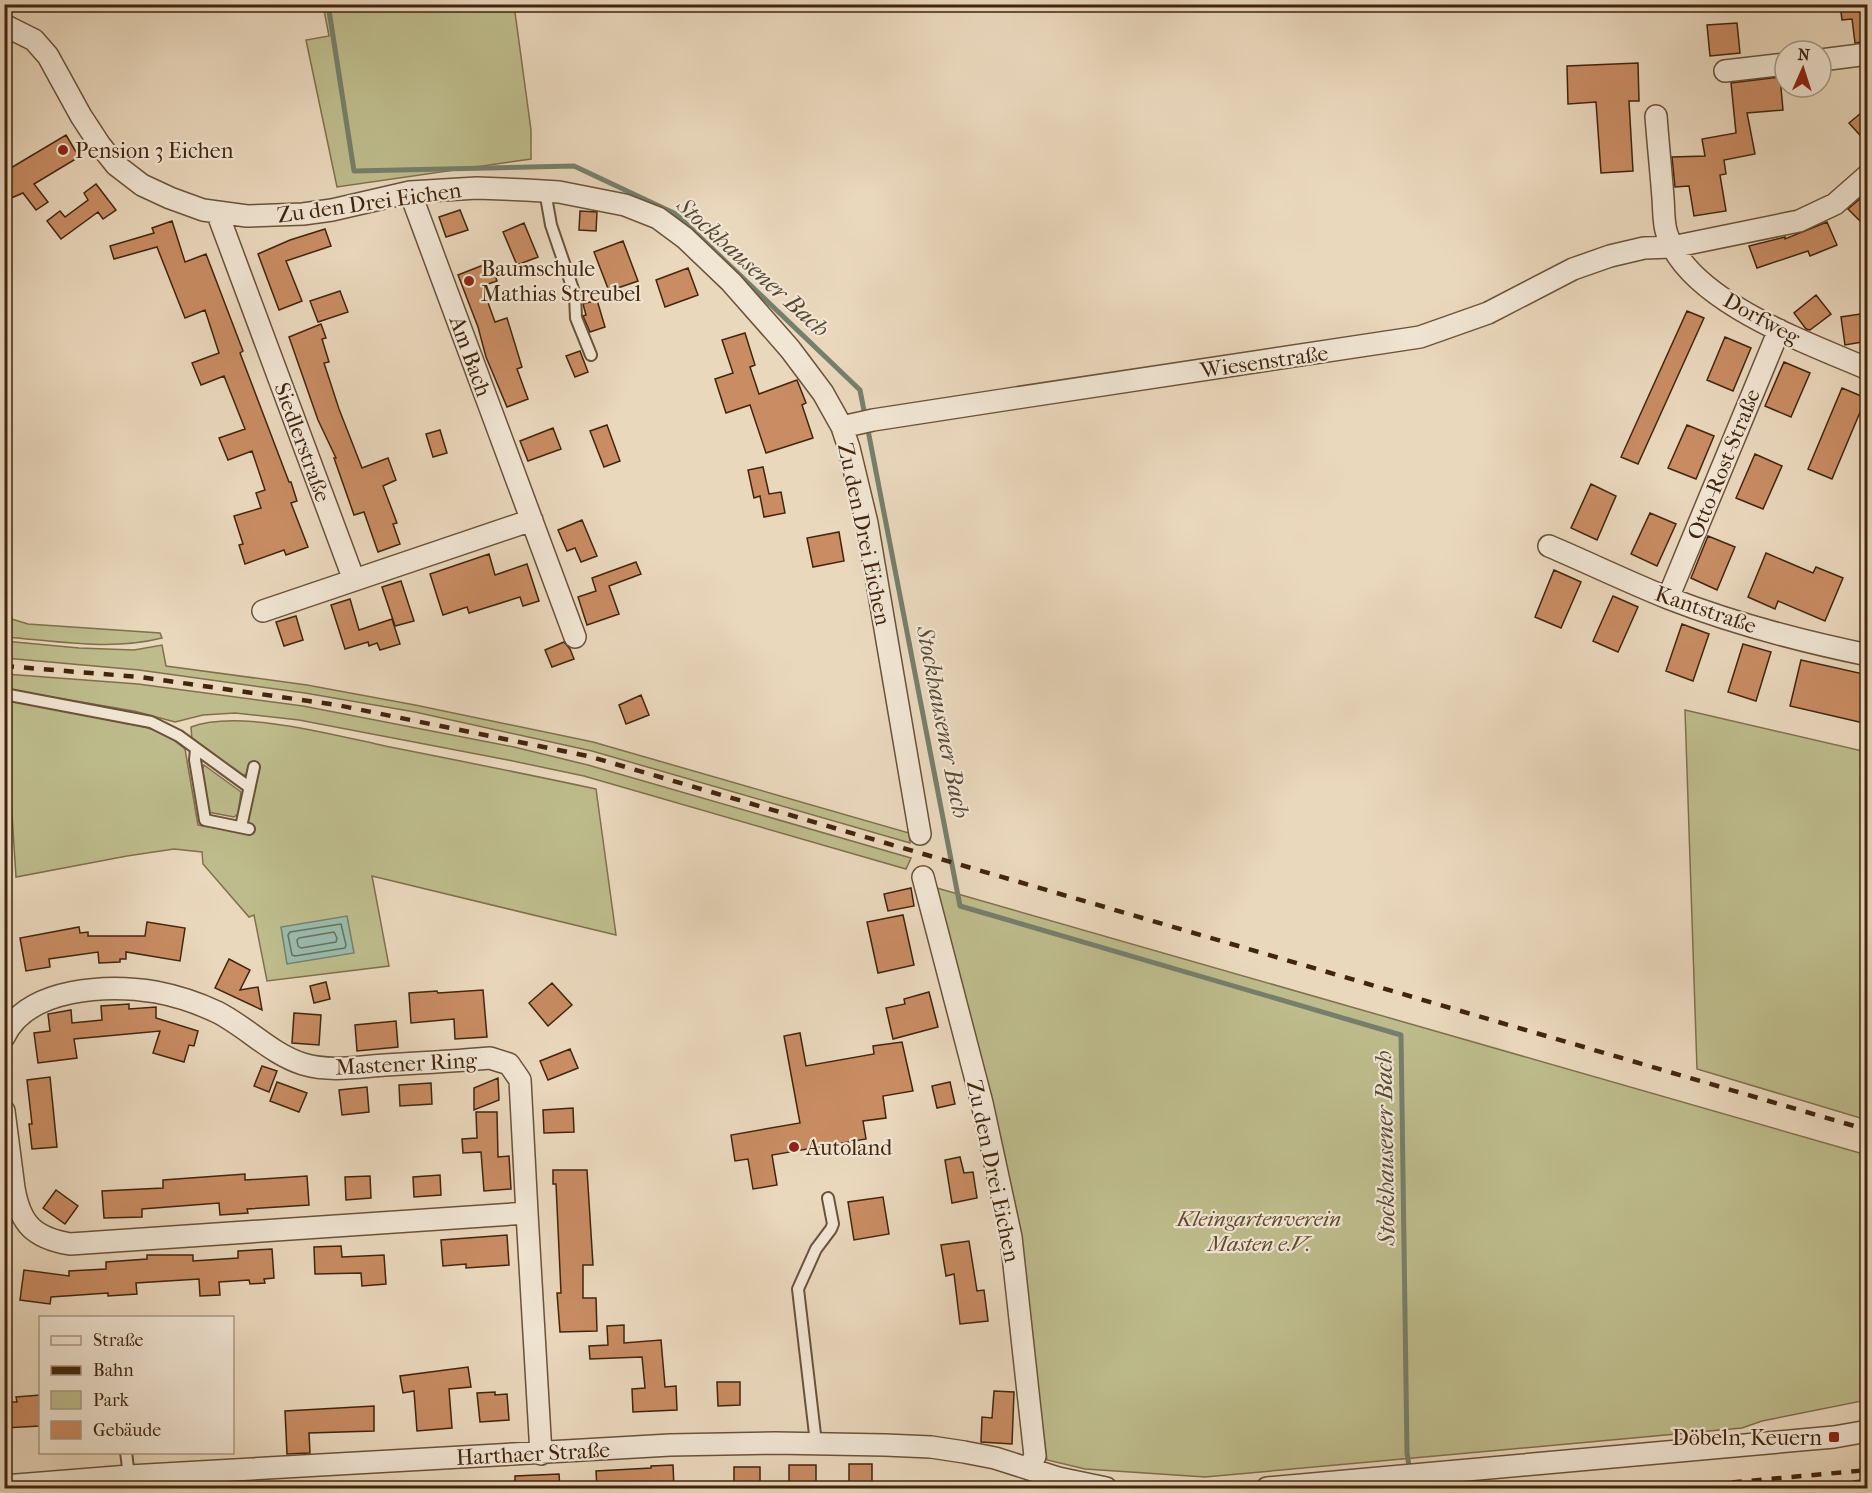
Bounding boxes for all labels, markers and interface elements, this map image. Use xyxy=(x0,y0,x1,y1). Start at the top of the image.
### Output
north arrow xyxy=(1773,39,1833,99)
text: N xyxy=(1797,45,1811,64)
place label: Pension 3 Eichen xyxy=(75,138,234,164)
marker: Pension 3 Eichen xyxy=(56,143,70,157)
street label: Zu den Drei Eichen xyxy=(275,177,463,229)
water label: Stockhausener Bach xyxy=(670,191,835,343)
place label: Baumschule Mathias Streubel xyxy=(481,256,641,307)
marker: Baumschule Mathias Streubel xyxy=(462,274,476,288)
street label: Dorfweg xyxy=(1719,287,1804,351)
street label: Am Bach xyxy=(443,312,497,401)
street label: Wiesenstraße xyxy=(1198,340,1330,384)
street label: Siedlerstraße xyxy=(268,379,336,506)
street label: Otto-Rost-Straße xyxy=(1682,385,1766,544)
street label: Zu den Drei Eichen xyxy=(832,441,896,628)
street label: Kantstraße xyxy=(1652,581,1760,639)
water label: Stockhausener Bach xyxy=(910,623,975,820)
street label: Mastener Ring xyxy=(335,1047,478,1081)
water label: Stockhausener Bach xyxy=(1369,1050,1401,1247)
street label: Zu den Drei Eichen xyxy=(961,1078,1025,1265)
place label: Autoland xyxy=(805,1135,893,1161)
marker: Autoland xyxy=(787,1140,801,1154)
park label: Kleingartenverein Masten e.V. xyxy=(1175,1206,1341,1257)
legend xyxy=(39,1316,234,1454)
text: Straße xyxy=(93,1330,144,1351)
text: Bahn xyxy=(93,1360,134,1381)
text: Park xyxy=(93,1390,130,1411)
text: Gebäude xyxy=(93,1420,161,1441)
place label: Döbeln, Keuern xyxy=(1672,1425,1822,1451)
marker: Döbeln, Keuern xyxy=(1827,1430,1841,1444)
street label: Harthaer Straße xyxy=(455,1437,611,1471)

